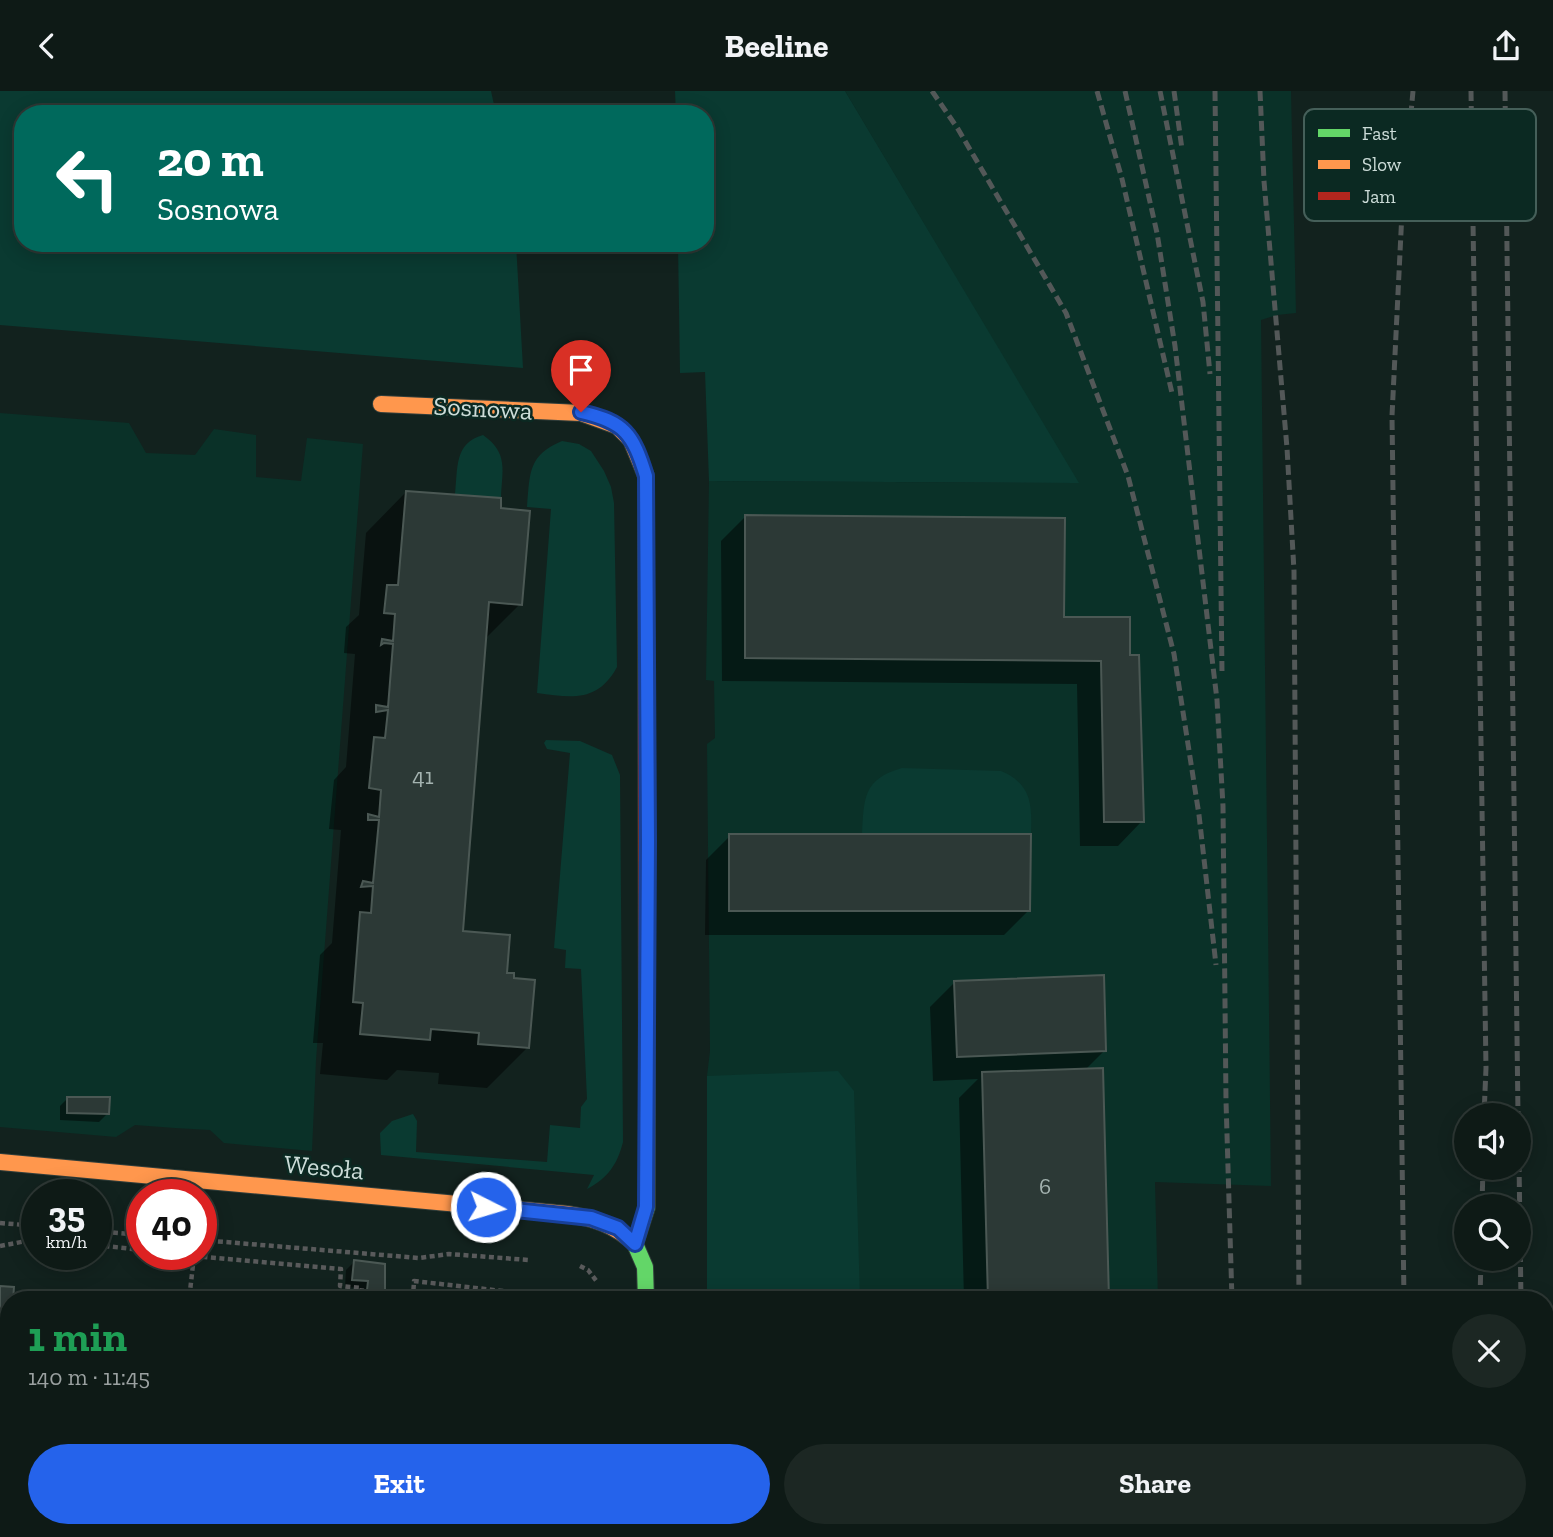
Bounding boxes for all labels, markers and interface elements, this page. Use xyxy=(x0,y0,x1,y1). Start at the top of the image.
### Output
icon: back xyxy=(28,27,66,65)
text: Beeline xyxy=(725,27,828,65)
icon: share xyxy=(1487,27,1525,65)
legend xyxy=(1304,109,1536,221)
text: Fast xyxy=(1362,122,1397,145)
text: 20 m xyxy=(157,130,264,189)
icon: left xyxy=(42,133,133,224)
text: Slow xyxy=(1362,153,1402,176)
text: Jam xyxy=(1362,185,1396,208)
text: Sosnowa xyxy=(157,190,279,228)
pin xyxy=(551,340,611,412)
icon: arrive xyxy=(562,351,600,389)
street label: Sosnowa xyxy=(433,389,534,427)
house number: 41 xyxy=(412,762,434,790)
map controls xyxy=(1454,1103,1531,1271)
button: sound xyxy=(1454,1103,1531,1180)
street label: Wesoła xyxy=(283,1148,366,1186)
position arrow xyxy=(449,1170,523,1244)
house number: 6 xyxy=(1039,1172,1051,1200)
speed limit sign: 40 xyxy=(126,1179,217,1270)
text: 35 xyxy=(48,1194,85,1236)
button: search xyxy=(1454,1194,1531,1271)
text: km/h xyxy=(46,1231,87,1253)
text: 1 min xyxy=(28,1311,127,1362)
button: close xyxy=(1452,1314,1526,1388)
text: 140 m · 11:45 xyxy=(28,1363,150,1391)
button: Exit xyxy=(28,1444,770,1524)
button: Share xyxy=(784,1444,1526,1524)

